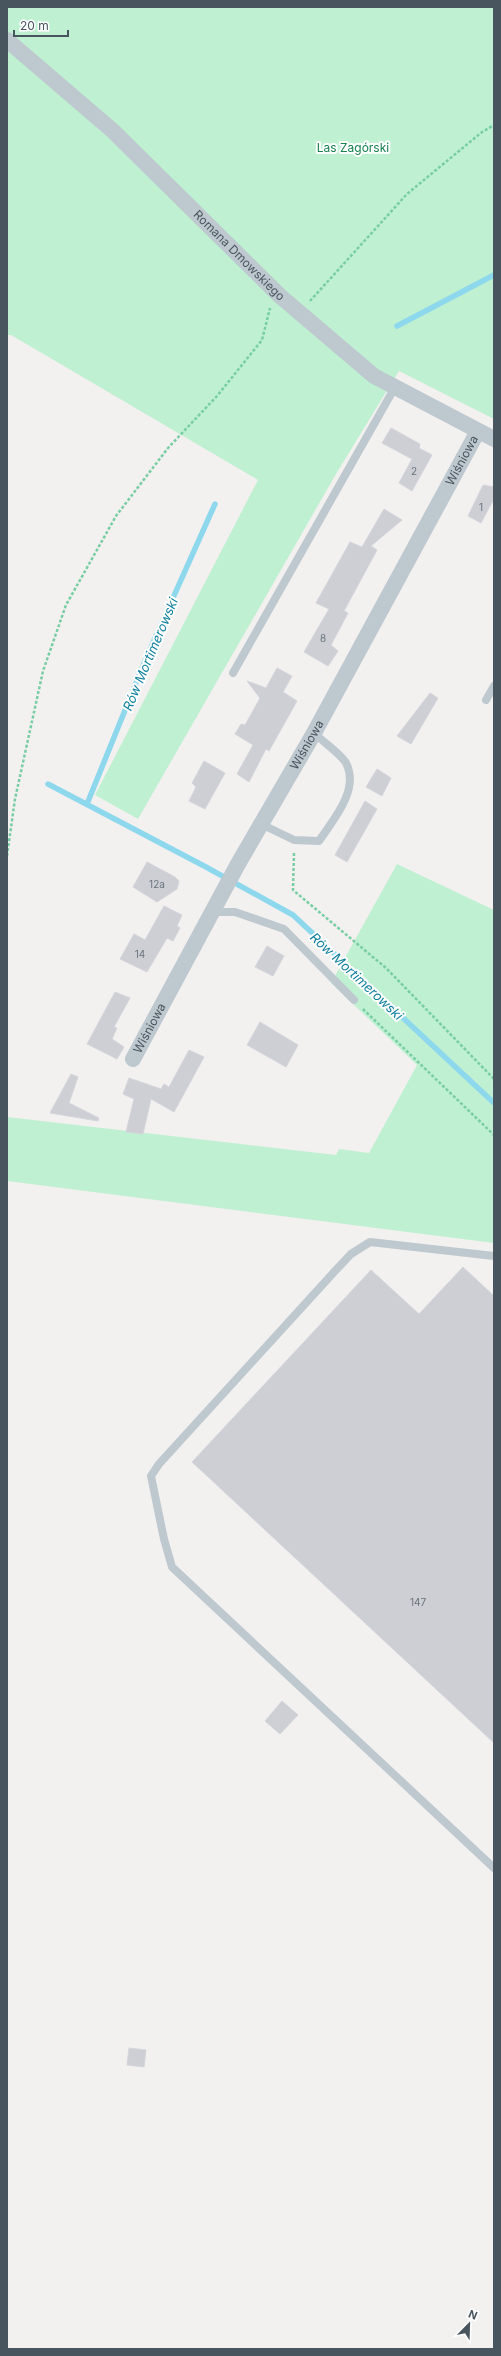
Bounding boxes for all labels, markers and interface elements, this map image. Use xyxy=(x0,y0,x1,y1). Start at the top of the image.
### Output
scale bar xyxy=(14,12,68,38)
text: 20 m xyxy=(20,18,49,33)
park label: Las Zagórski xyxy=(317,140,389,155)
street label: Romana Dmowskiego xyxy=(191,207,288,304)
street label: Wiśniowa xyxy=(442,433,481,488)
house number: 2 xyxy=(411,465,417,477)
house number: 1 xyxy=(479,501,483,513)
water label: Rów Mortimerowski xyxy=(119,594,181,713)
house number: 8 xyxy=(320,632,326,644)
street label: Wiśniowa xyxy=(286,717,327,772)
house number: 12a xyxy=(149,878,165,890)
water label: Rów Mortimerowski xyxy=(307,929,407,1024)
house number: 14 xyxy=(135,948,145,960)
street label: Wiśniowa xyxy=(130,1000,169,1056)
house number: 147 xyxy=(410,1596,426,1608)
north arrow xyxy=(449,2304,489,2344)
text: N xyxy=(466,2307,480,2323)

